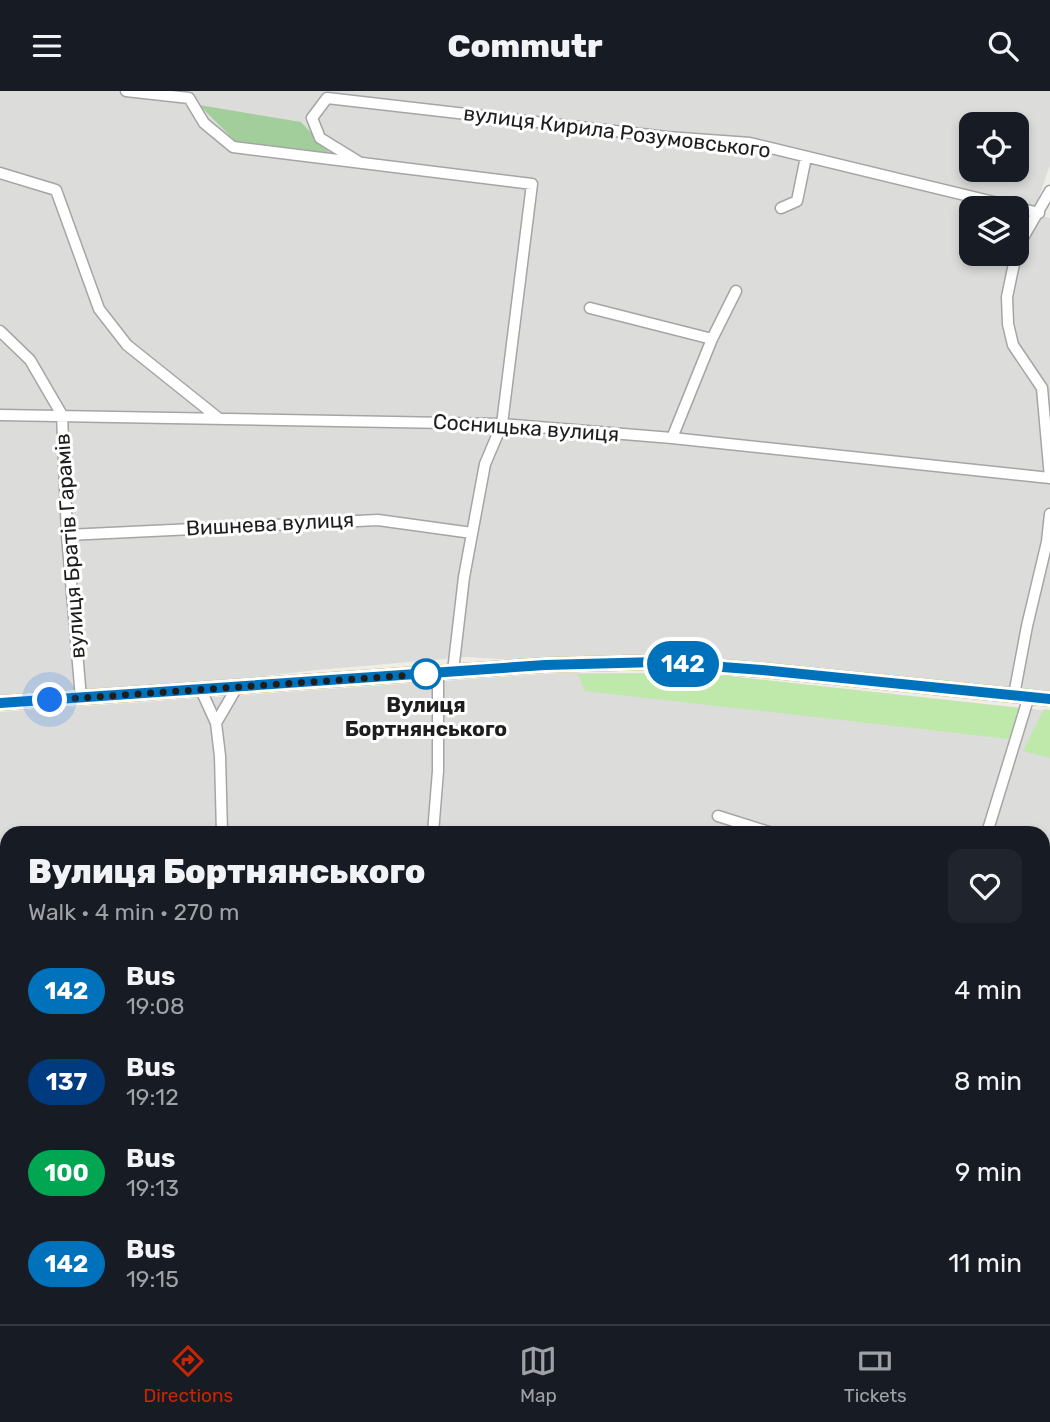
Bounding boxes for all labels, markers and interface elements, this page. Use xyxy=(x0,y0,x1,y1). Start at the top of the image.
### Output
icon: menu xyxy=(28,27,66,65)
text: Commutr xyxy=(448,27,602,65)
icon: search xyxy=(984,27,1022,65)
street label: вулиця Кирила Розумовського xyxy=(462,100,772,163)
map controls xyxy=(959,112,1029,266)
button: locate xyxy=(959,112,1029,182)
button: layers xyxy=(959,196,1029,266)
street label: Сосницька вулиця xyxy=(432,409,620,446)
street label: вулиця Братів Гарамів xyxy=(49,433,90,659)
street label: Вишнева вулиця xyxy=(185,507,355,540)
line badge: 142 xyxy=(643,641,723,687)
text: 142 xyxy=(661,650,705,678)
marker: Вулиця Бортнянського xyxy=(411,659,441,689)
your location xyxy=(32,682,67,717)
place label: Вулиця Бортнянського xyxy=(345,692,507,741)
button: heart xyxy=(948,849,1022,923)
text: Вулиця Бортнянського xyxy=(28,852,425,891)
text: Walk · 4 min · 270 m xyxy=(28,898,239,926)
text: Bus xyxy=(126,961,175,992)
text: 4 min xyxy=(954,975,1022,1006)
text: 142 xyxy=(45,977,88,1005)
text: 19:08 xyxy=(126,992,185,1020)
text: Bus xyxy=(126,1052,175,1083)
text: 8 min xyxy=(954,1066,1022,1097)
text: 137 xyxy=(46,1068,87,1096)
text: 19:12 xyxy=(126,1083,179,1111)
text: Bus xyxy=(126,1143,175,1174)
text: 9 min xyxy=(955,1157,1022,1188)
text: 100 xyxy=(44,1159,89,1187)
text: 19:13 xyxy=(126,1174,179,1202)
text: Bus xyxy=(126,1234,175,1265)
text: 11 min xyxy=(948,1248,1022,1279)
text: 142 xyxy=(45,1250,88,1278)
text: 19:15 xyxy=(126,1265,179,1293)
tab: Directions xyxy=(143,1342,233,1407)
tab: Map xyxy=(519,1342,557,1407)
tab: Tickets xyxy=(844,1342,907,1407)

